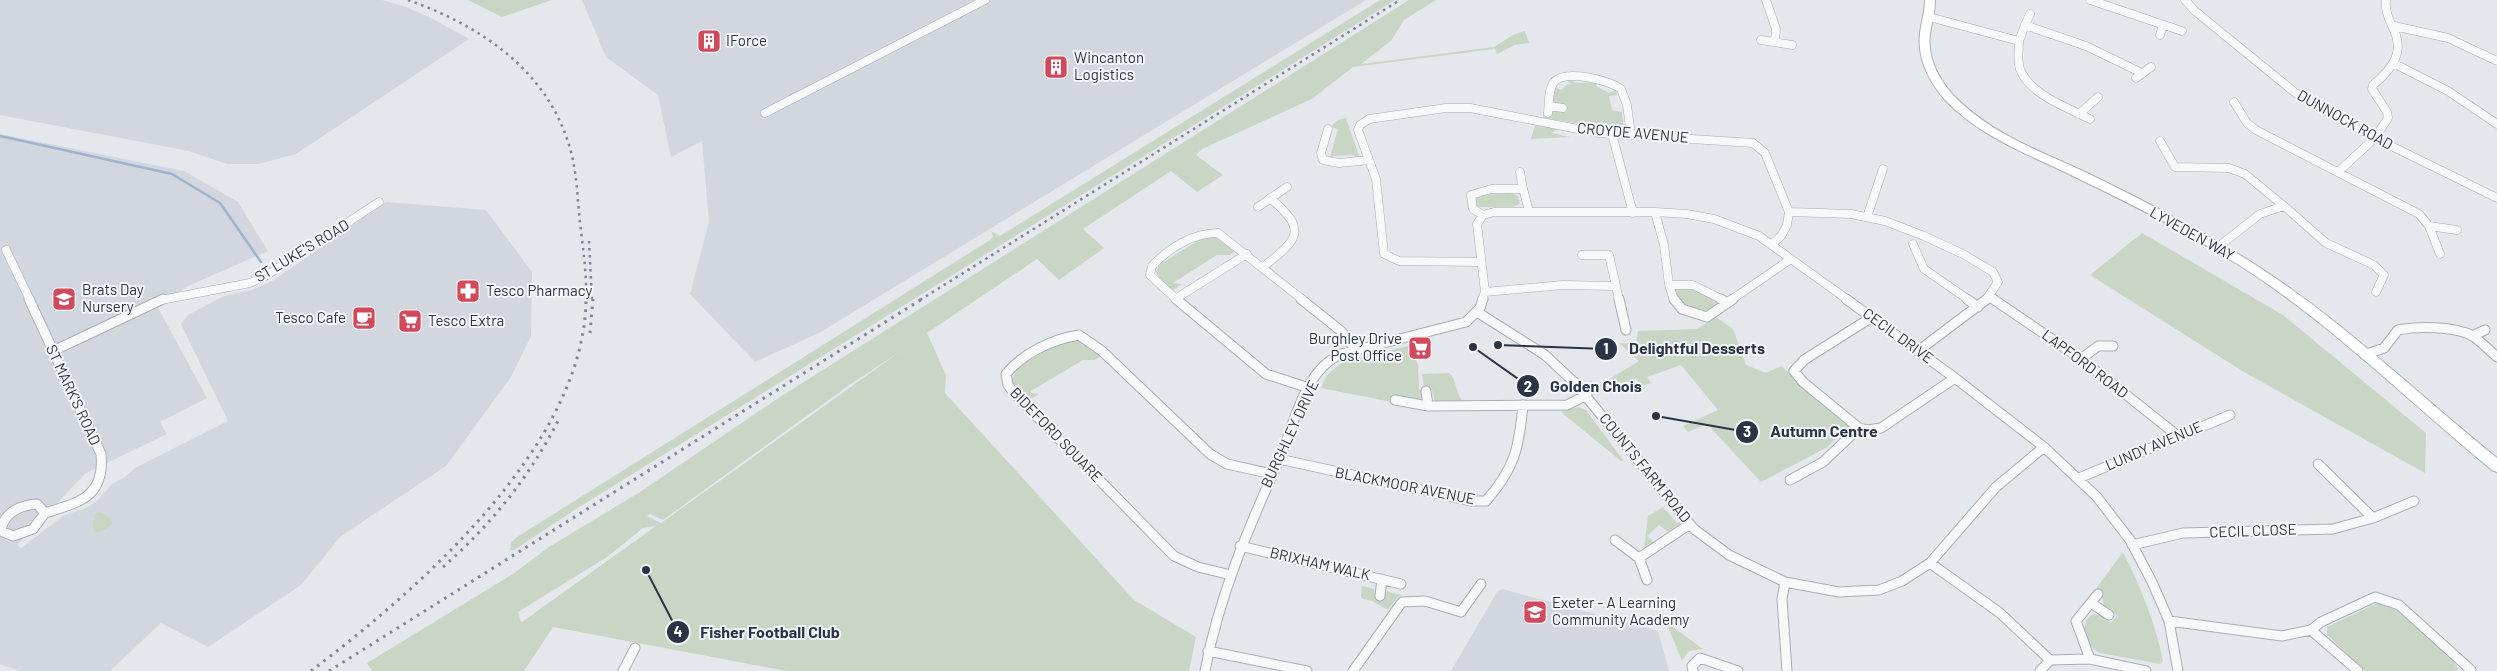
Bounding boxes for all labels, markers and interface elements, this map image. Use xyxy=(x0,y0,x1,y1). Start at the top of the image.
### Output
building icon: IForce xyxy=(696,28,722,54)
place label: IForce xyxy=(726,31,767,49)
place label: Wincanton Logistics xyxy=(1074,48,1144,83)
building icon: Wincanton Logistics xyxy=(1043,54,1069,80)
street label: DUNNOCK ROAD xyxy=(2295,85,2396,153)
street label: CROYDE AVENUE xyxy=(1576,118,1690,146)
street label: LYVEDEN WAY xyxy=(2147,202,2238,264)
street label: ST LUKE'S ROAD xyxy=(251,215,352,285)
pharmacy icon: Tesco Pharmacy xyxy=(455,278,481,304)
place label: Brats Day Nursery xyxy=(82,280,144,315)
place label: Tesco Pharmacy xyxy=(486,281,592,299)
school or university icon: Brats Day Nursery xyxy=(51,286,77,312)
street label: CECIL DRIVE xyxy=(1860,304,1937,367)
cafe icon: Tesco Cafe xyxy=(351,305,377,331)
place label: Tesco Cafe xyxy=(275,308,346,326)
supermarket icon: Tesco Extra xyxy=(397,308,423,334)
place label: Tesco Extra xyxy=(428,311,504,329)
street label: LAPFORD ROAD xyxy=(2039,325,2132,401)
place label: Burghley Drive Post Office xyxy=(1309,329,1402,364)
callout: Delightful Desserts xyxy=(1594,333,1775,364)
supermarket icon: Burghley Drive Post Office xyxy=(1407,335,1433,361)
text: Delightful Desserts xyxy=(1629,338,1765,357)
text: 1 xyxy=(1603,339,1609,357)
street label: ST MARK'S ROAD xyxy=(43,341,105,448)
callout: Golden Chois xyxy=(1515,371,1652,402)
text: Golden Chois xyxy=(1550,376,1642,395)
street label: BURGHLEY DRIVE xyxy=(1256,377,1322,490)
text: 2 xyxy=(1524,377,1532,395)
street label: BIDEFORD SQUARE xyxy=(1007,383,1107,486)
street label: COUNTS FARM ROAD xyxy=(1596,409,1695,526)
callout: Autumn Centre xyxy=(1735,416,1887,447)
street label: LUNDY AVENUE xyxy=(2102,417,2205,474)
text: Autumn Centre xyxy=(1770,421,1878,440)
text: 3 xyxy=(1743,422,1751,440)
street label: BLACKMOOR AVENUE xyxy=(1334,463,1477,507)
street label: CECIL CLOSE xyxy=(2209,519,2297,541)
street label: BRIXHAM WALK xyxy=(1268,543,1372,583)
place label: Exeter - A Learning Community Academy xyxy=(1552,593,1689,628)
school or university icon: Exeter - A Learning Community Academy xyxy=(1522,599,1548,625)
callout: Fisher Football Club xyxy=(665,617,850,648)
text: 4 xyxy=(673,622,683,640)
text: Fisher Football Club xyxy=(700,622,840,641)

